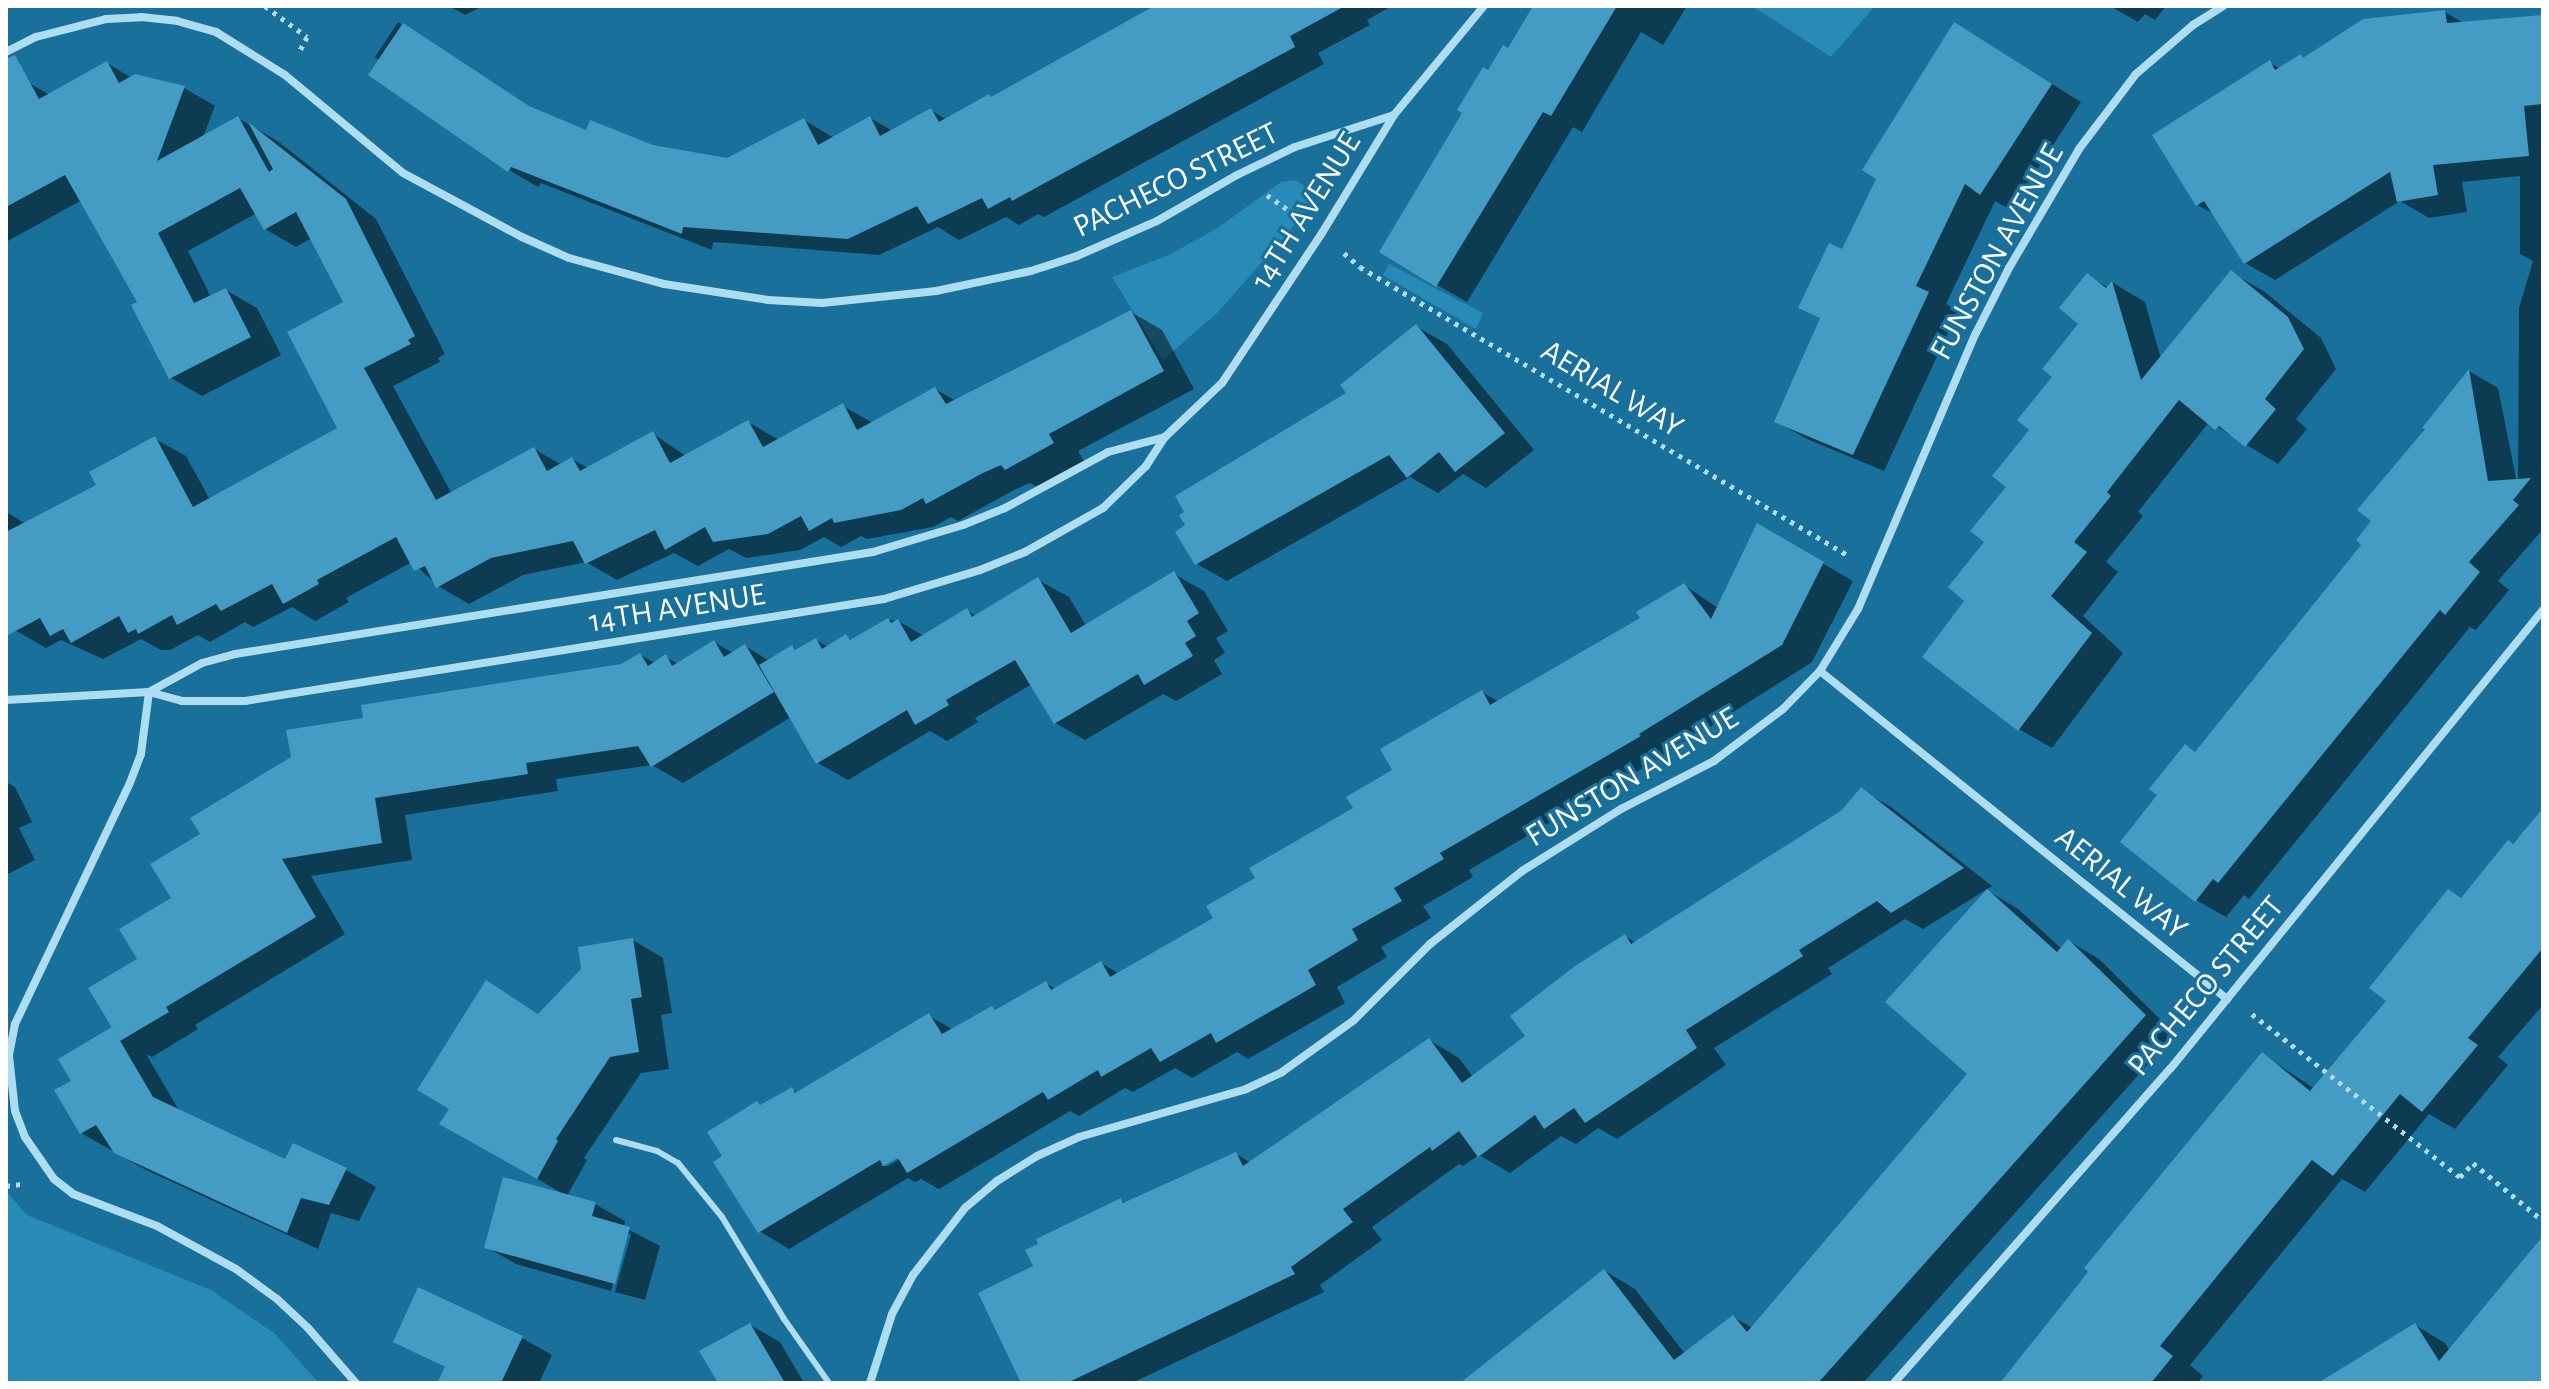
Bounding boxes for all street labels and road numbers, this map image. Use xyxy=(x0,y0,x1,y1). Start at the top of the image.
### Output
street label: PACHECO STREET xyxy=(1067,114,1285,246)
street label: 14TH AVENUE xyxy=(1243,125,1369,297)
street label: FUNSTON AVENUE xyxy=(1922,137,2072,367)
street label: AERIAL WAY xyxy=(1534,332,1690,446)
street label: 14TH AVENUE xyxy=(586,575,768,641)
street label: FUNSTON AVENUE xyxy=(1519,699,1745,855)
street label: AERIAL WAY xyxy=(2047,818,2195,948)
street label: PACHECO STREET xyxy=(2120,888,2292,1084)

